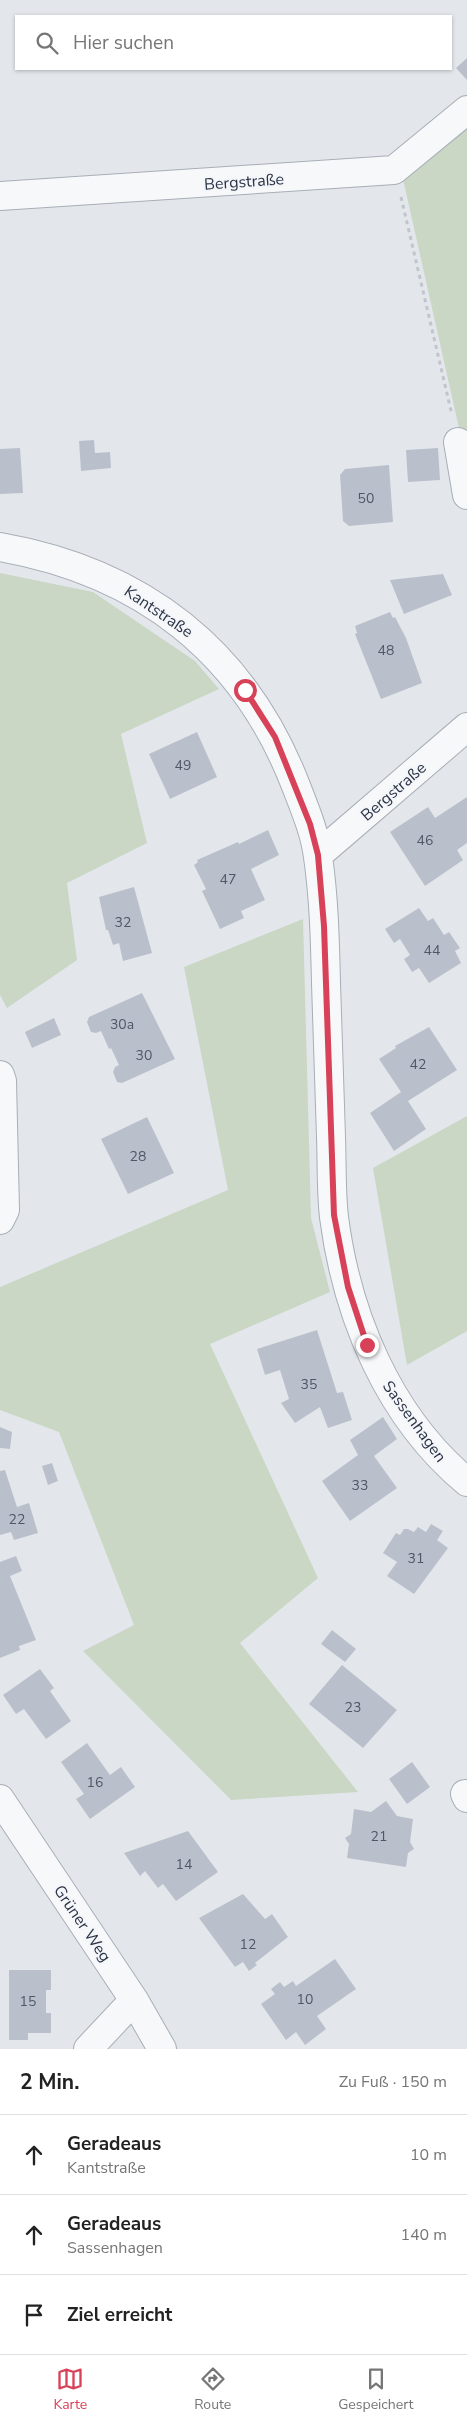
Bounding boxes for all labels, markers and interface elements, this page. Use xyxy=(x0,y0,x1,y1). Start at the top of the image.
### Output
search box xyxy=(15,15,452,70)
icon: search xyxy=(33,29,61,57)
text: Hier suchen xyxy=(73,30,174,56)
street label: Bergstraße xyxy=(203,168,285,196)
house number: 50 xyxy=(358,489,374,508)
street label: Kantstraße xyxy=(120,581,197,643)
house number: 48 xyxy=(378,641,394,660)
route start xyxy=(234,679,257,702)
house number: 49 xyxy=(175,756,191,775)
street label: Bergstraße xyxy=(356,757,431,826)
house number: 46 xyxy=(417,831,433,850)
house number: 47 xyxy=(220,870,236,889)
house number: 32 xyxy=(115,913,131,932)
house number: 44 xyxy=(424,941,440,960)
house number: 30a xyxy=(110,1015,134,1034)
house number: 30 xyxy=(136,1046,152,1065)
house number: 42 xyxy=(410,1055,426,1074)
house number: 28 xyxy=(130,1147,146,1166)
route end xyxy=(356,1334,379,1357)
house number: 35 xyxy=(301,1375,317,1394)
street label: Sassenhagen xyxy=(377,1376,451,1467)
house number: 33 xyxy=(352,1476,368,1495)
house number: 22 xyxy=(9,1510,25,1529)
house number: 31 xyxy=(408,1549,424,1568)
house number: 23 xyxy=(345,1698,361,1717)
house number: 16 xyxy=(87,1773,103,1792)
house number: 21 xyxy=(371,1827,387,1846)
house number: 14 xyxy=(176,1855,192,1874)
street label: Grüner Weg xyxy=(48,1881,116,1966)
house number: 12 xyxy=(240,1935,256,1954)
house number: 10 xyxy=(297,1990,313,2009)
house number: 15 xyxy=(20,1992,36,2011)
text: 2 Min. xyxy=(20,2068,79,2096)
text: Zu Fuß · 150 m xyxy=(339,2071,447,2093)
text: Geradeaus xyxy=(67,2131,161,2157)
icon: ahead xyxy=(20,2141,48,2169)
text: 10 m xyxy=(410,2144,447,2166)
text: Kantstraße xyxy=(67,2157,146,2179)
text: Geradeaus xyxy=(67,2211,161,2237)
icon: ahead xyxy=(20,2221,48,2249)
text: 140 m xyxy=(400,2224,447,2246)
text: Sassenhagen xyxy=(67,2237,163,2259)
icon: arrive xyxy=(20,2301,48,2329)
text: Ziel erreicht xyxy=(67,2302,172,2328)
tab: Karte xyxy=(53,2365,87,2414)
tab: Route xyxy=(194,2365,231,2414)
tab: Gespeichert xyxy=(338,2365,414,2414)

